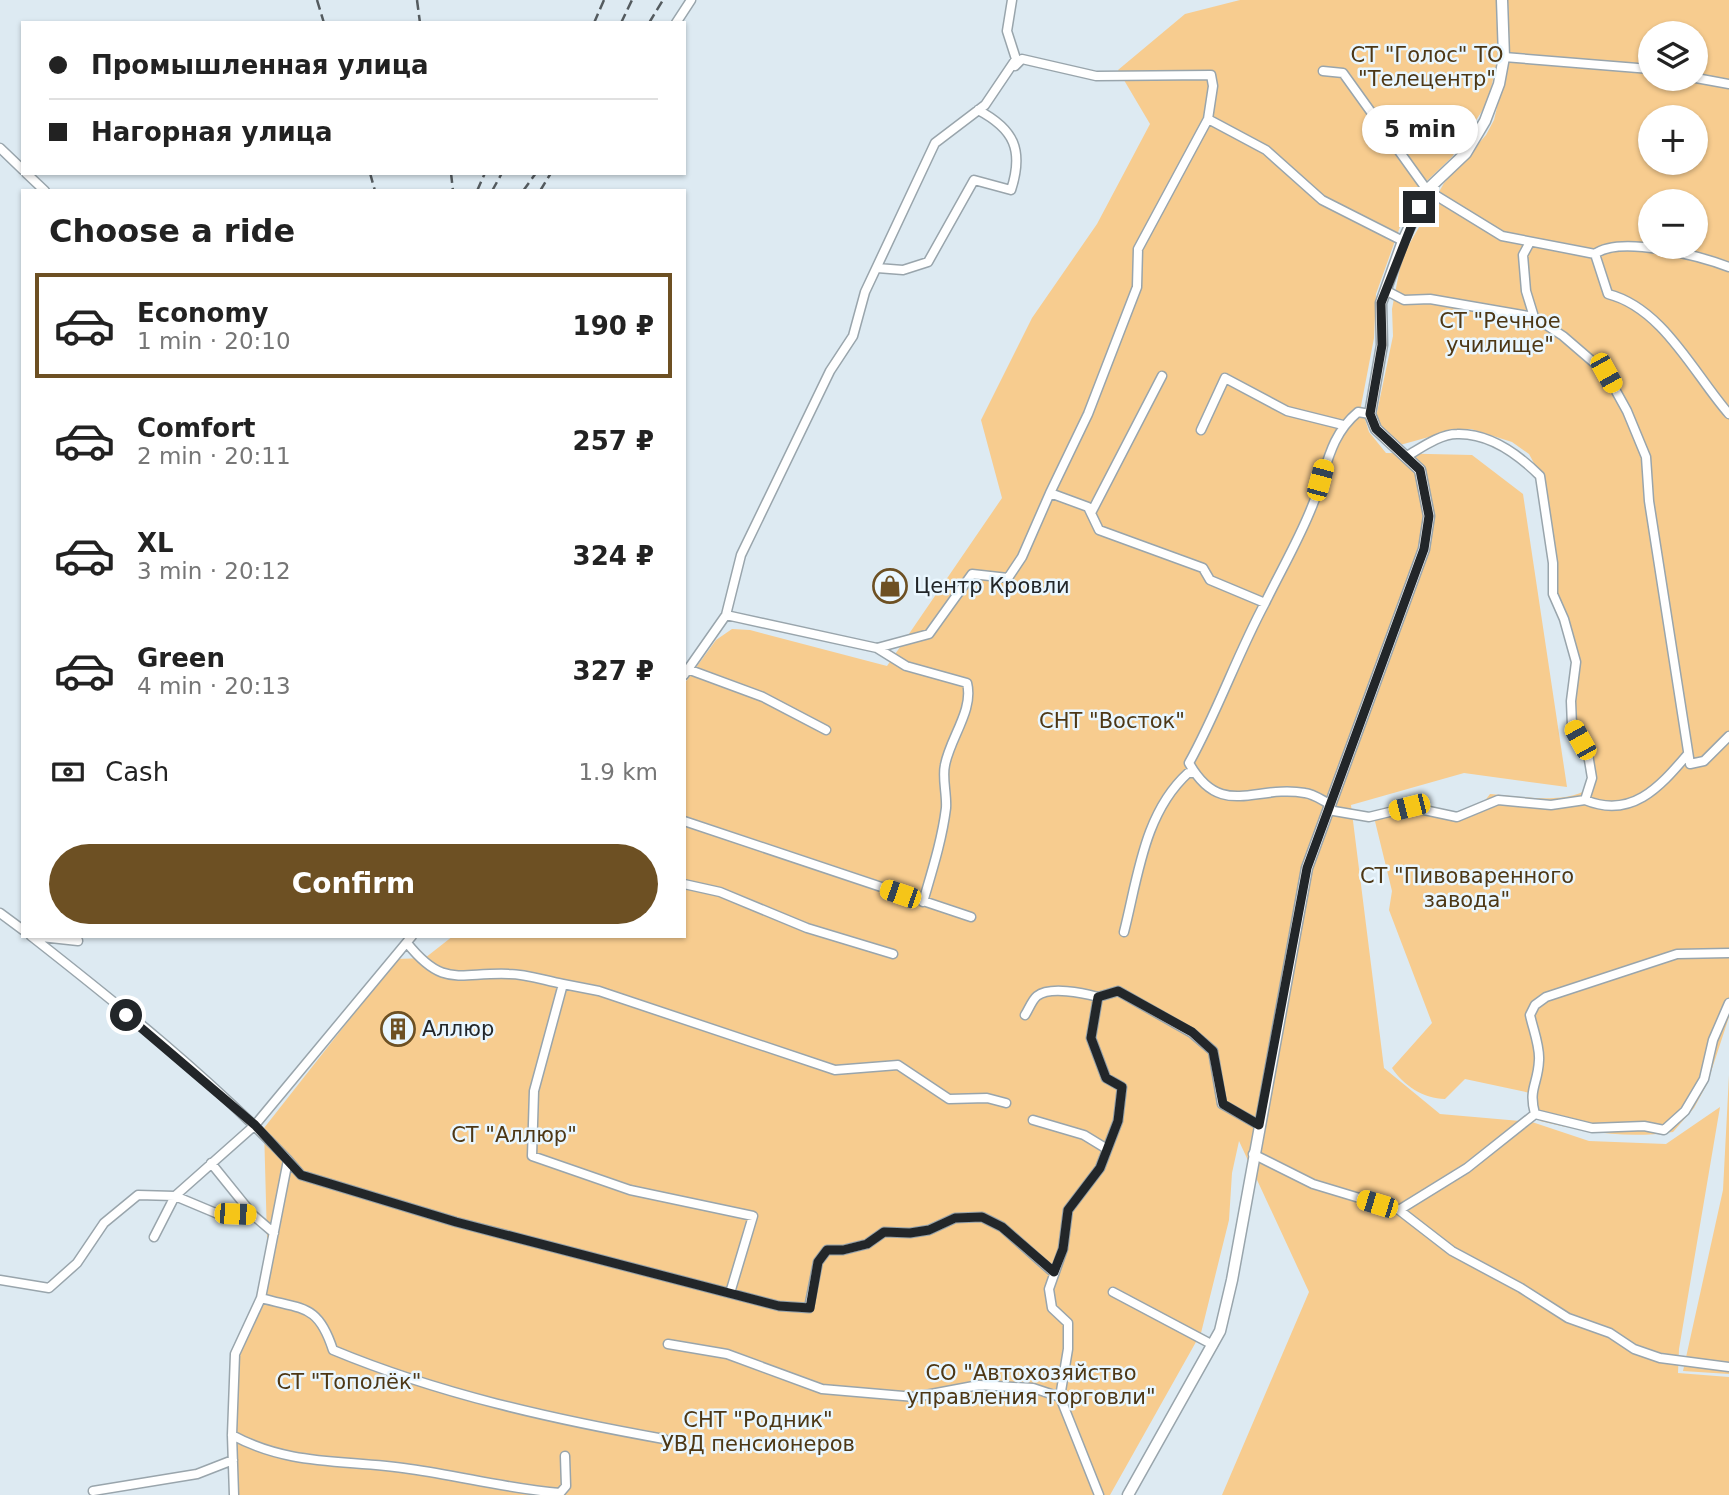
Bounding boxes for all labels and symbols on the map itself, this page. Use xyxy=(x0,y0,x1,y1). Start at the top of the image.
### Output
park label: СТ "Голос" ТО "Телецентр" xyxy=(1351,43,1504,91)
callout: 5 min xyxy=(1361,106,1477,154)
route end xyxy=(1403,191,1435,223)
park label: СТ "Речное училище" xyxy=(1439,309,1561,357)
car xyxy=(1587,350,1626,396)
car xyxy=(1305,457,1336,503)
shop icon: Центр Кровли xyxy=(871,567,909,605)
place label: Центр Кровли xyxy=(914,574,1070,598)
park label: СНТ "Восток" xyxy=(1039,709,1185,733)
car xyxy=(1561,717,1600,763)
car xyxy=(1387,792,1432,822)
park label: СТ "Пивоваренного завода" xyxy=(1360,864,1574,912)
car xyxy=(877,877,924,911)
route start xyxy=(110,999,142,1031)
building icon: Аллюр xyxy=(379,1010,417,1048)
place label: Аллюр xyxy=(422,1017,494,1041)
park label: СТ "Аллюр" xyxy=(451,1123,577,1147)
car xyxy=(1354,1188,1401,1220)
car xyxy=(214,1203,257,1225)
park label: СО "Автохозяйство управления торговли" xyxy=(906,1361,1156,1409)
park label: СТ "Тополёк" xyxy=(277,1370,421,1394)
park label: СНТ "Родник" УВД пенсионеров xyxy=(661,1408,855,1456)

